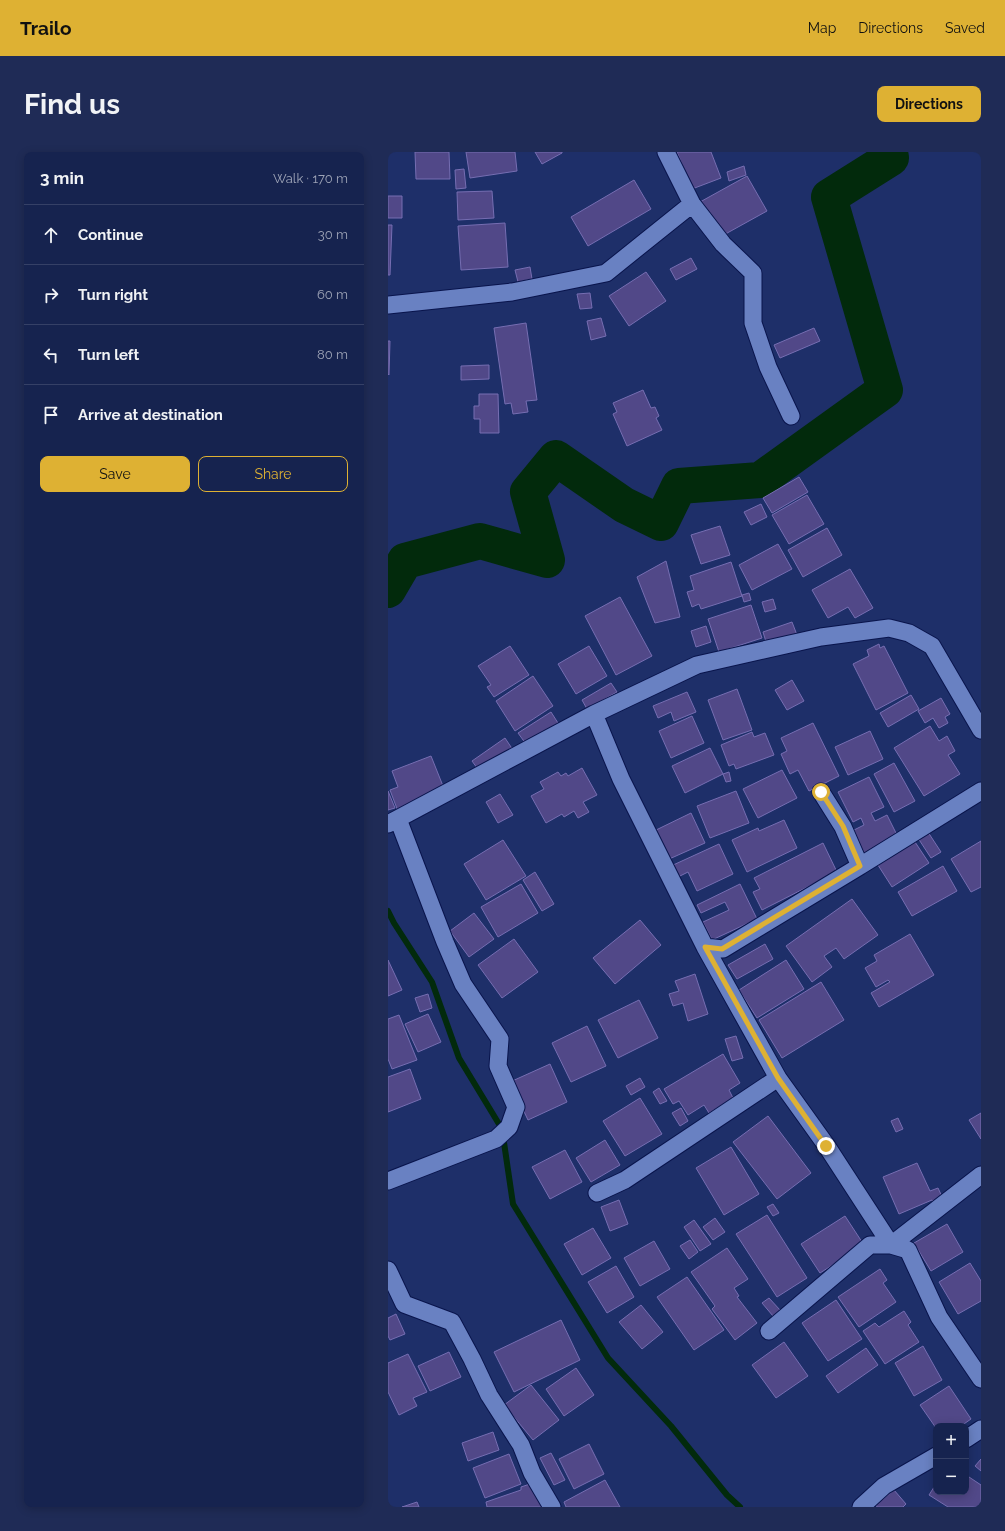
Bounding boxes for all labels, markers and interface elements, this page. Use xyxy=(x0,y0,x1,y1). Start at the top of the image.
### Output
text: Trailo xyxy=(20,17,71,39)
text: Map xyxy=(808,20,836,36)
text: Directions xyxy=(858,20,923,36)
text: Saved xyxy=(945,20,985,36)
button: Directions xyxy=(877,86,981,122)
text: Find us xyxy=(24,88,120,121)
text: 3 min xyxy=(40,168,84,188)
text: Walk · 170 m xyxy=(273,171,348,186)
icon: ahead xyxy=(40,224,62,246)
text: Continue xyxy=(78,226,143,244)
text: 30 m xyxy=(318,227,348,242)
icon: right xyxy=(40,284,62,306)
text: Turn right xyxy=(78,286,148,304)
text: 60 m xyxy=(317,287,348,302)
icon: left xyxy=(40,344,62,366)
text: Turn left xyxy=(78,346,139,364)
text: 80 m xyxy=(317,347,348,362)
icon: arrive xyxy=(40,404,62,426)
text: Arrive at destination xyxy=(78,406,223,424)
button: Save xyxy=(40,456,190,492)
button: Share xyxy=(198,456,348,492)
route start xyxy=(812,783,830,801)
route end xyxy=(817,1137,835,1155)
map controls xyxy=(933,1423,969,1495)
button: + xyxy=(933,1423,969,1459)
button: − xyxy=(933,1459,969,1495)

